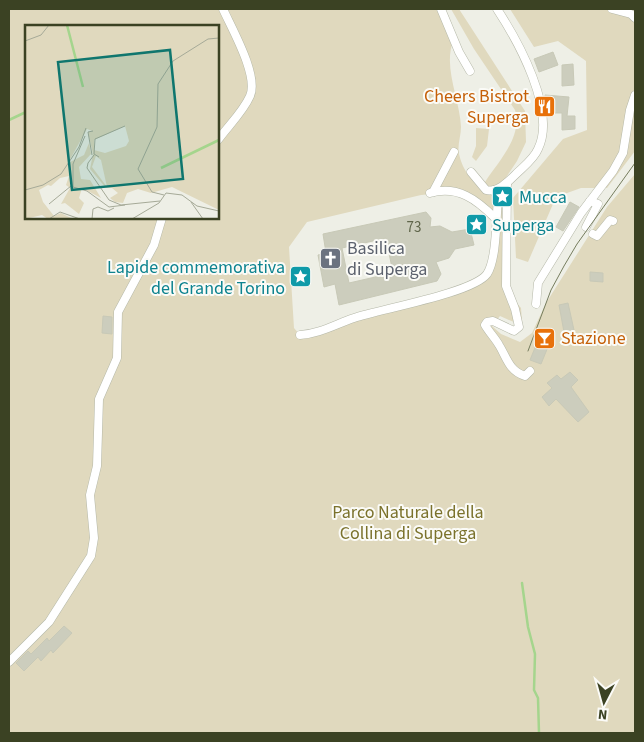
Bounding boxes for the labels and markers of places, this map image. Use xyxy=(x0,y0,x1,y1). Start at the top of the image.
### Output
place label: Cheers Bistrot Superga xyxy=(424,84,529,130)
restaurant icon: Cheers Bistrot Superga xyxy=(533,94,557,118)
place icon: Mucca xyxy=(491,185,515,209)
place label: Mucca xyxy=(519,185,567,210)
place icon: Superga xyxy=(464,213,488,237)
place label: Superga xyxy=(492,213,554,238)
place label: Basilica di Superga xyxy=(347,236,427,282)
church icon: Basilica di Superga xyxy=(319,246,343,270)
place label: Lapide commemorativa del Grande Torino xyxy=(107,255,285,301)
place icon: Lapide commemorativa del Grande Torino xyxy=(289,265,313,289)
bar icon: Stazione xyxy=(533,326,557,350)
place label: Stazione xyxy=(561,326,626,351)

